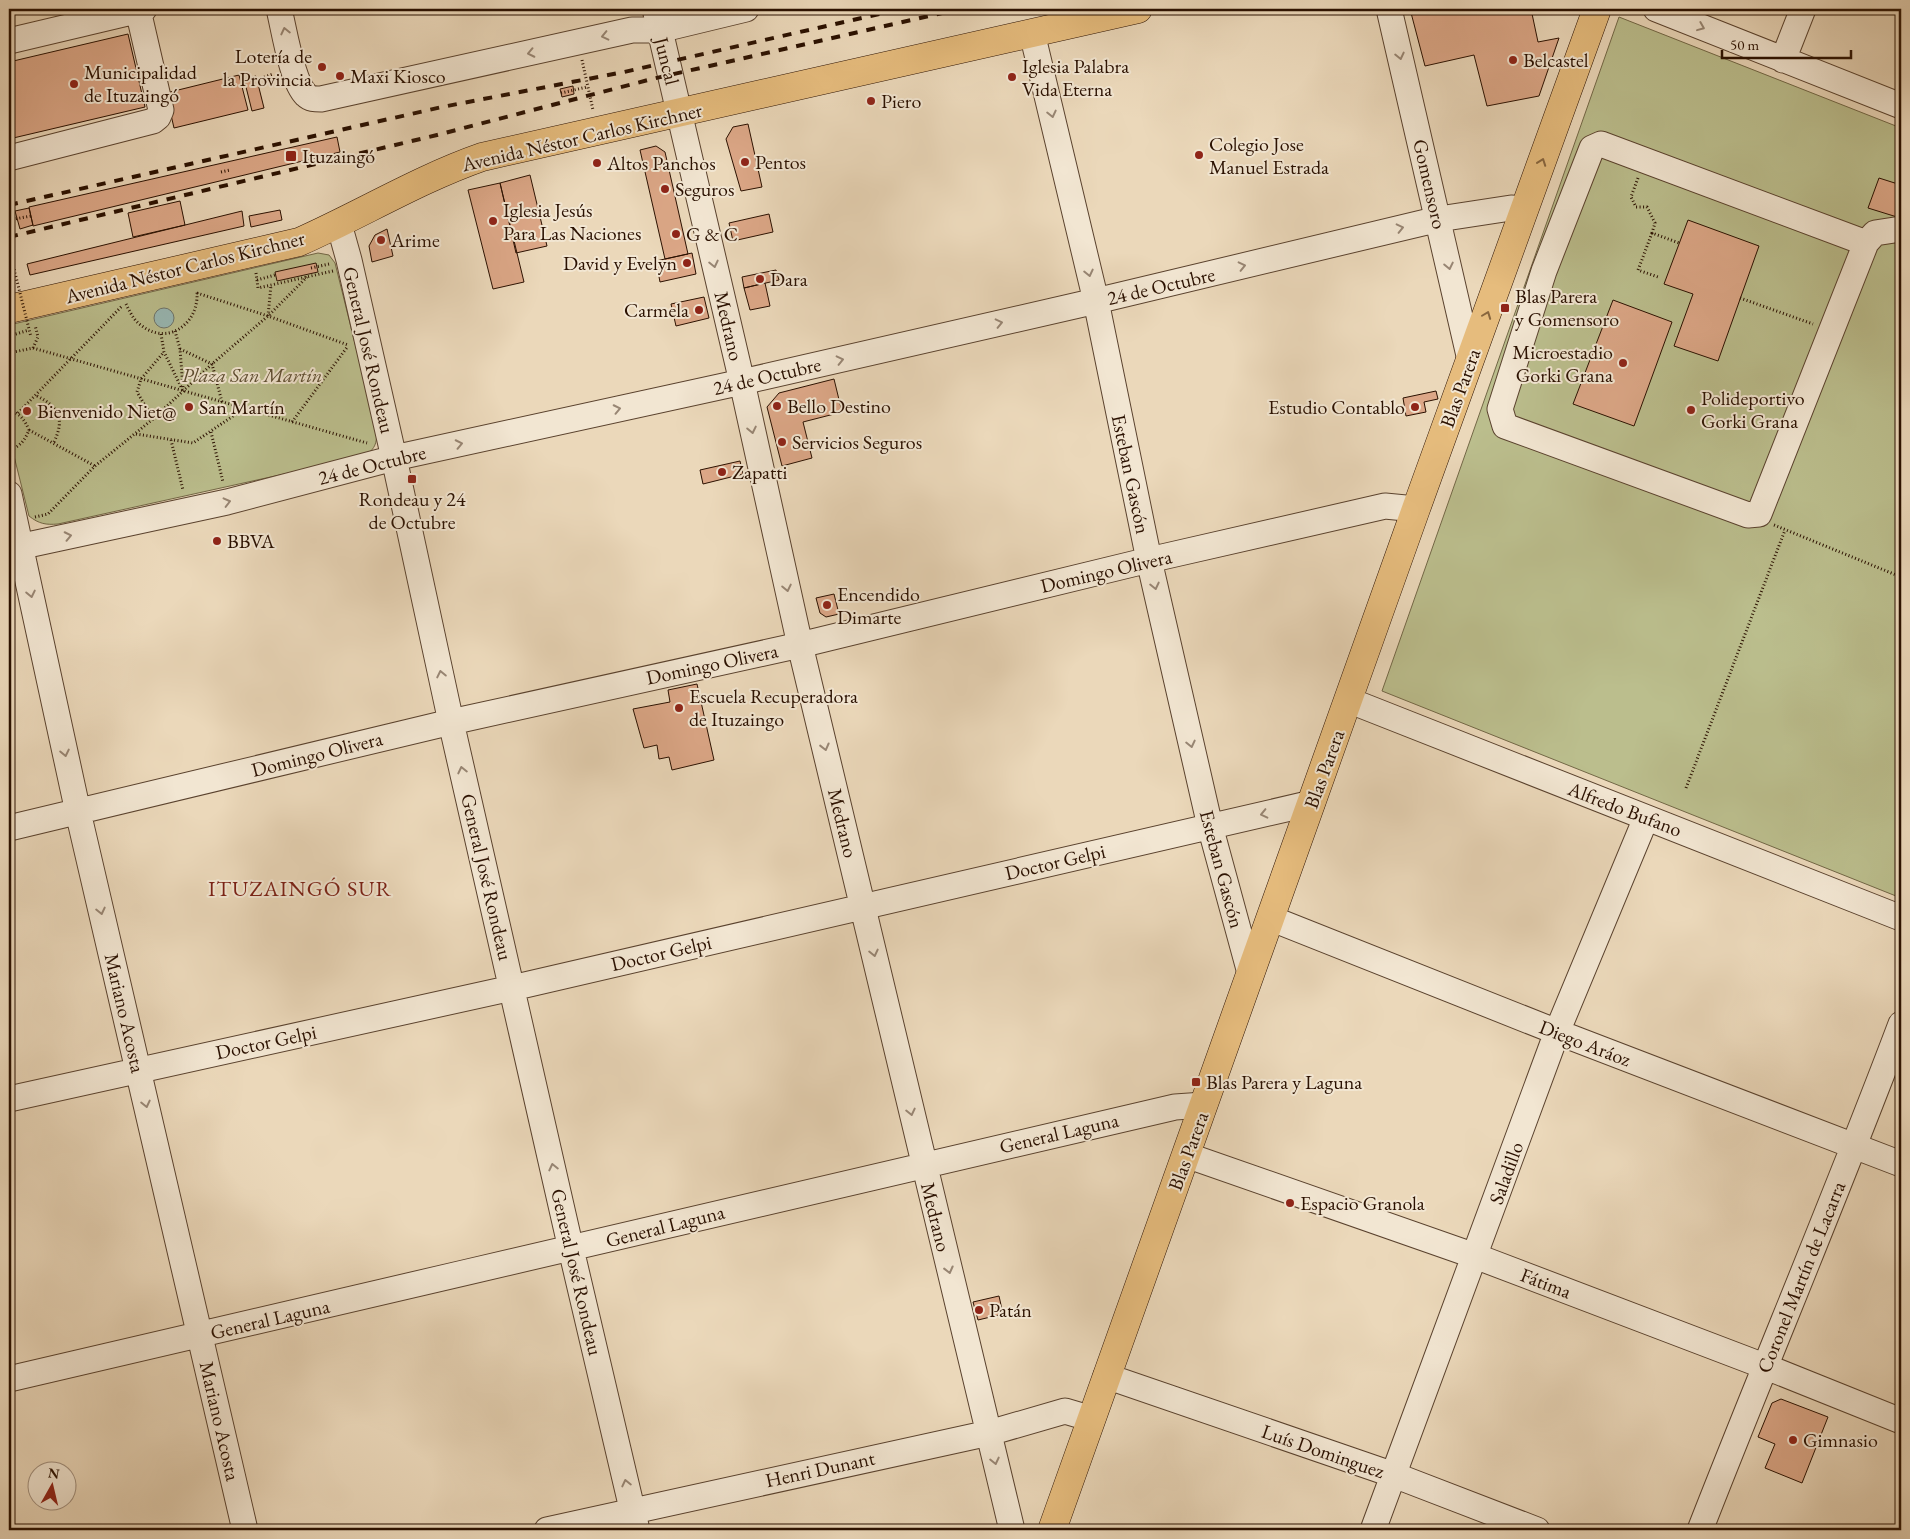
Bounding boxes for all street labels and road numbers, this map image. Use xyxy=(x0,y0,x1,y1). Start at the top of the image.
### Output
street label: Juncal xyxy=(648,32,686,88)
street label: Avenida Néstor Carlos Kirchner xyxy=(458,97,705,178)
street label: Gomensoro xyxy=(1407,137,1453,232)
street label: Avenida Néstor Carlos Kirchner xyxy=(62,225,308,310)
street label: 24 de Octubre xyxy=(1104,261,1218,311)
street label: General José Rondeau xyxy=(337,264,401,436)
street label: Medrano xyxy=(708,289,750,363)
street label: Blas Parera xyxy=(1434,345,1486,431)
street label: 24 de Octubre xyxy=(710,351,824,401)
street label: Esteban Gascón xyxy=(1106,412,1156,537)
street label: 24 de Octubre xyxy=(315,439,429,491)
street label: Domingo Olivera xyxy=(1038,543,1174,599)
street label: Domingo Olivera xyxy=(644,637,780,691)
street label: Domingo Olivera xyxy=(249,725,385,783)
street label: Blas Parera xyxy=(1298,726,1350,812)
street label: Alfredo Bufano xyxy=(1563,775,1686,843)
street label: Medrano xyxy=(822,786,864,860)
street label: General José Rondeau xyxy=(455,791,519,963)
street label: Esteban Gascón xyxy=(1194,807,1250,931)
street label: Doctor Gelpi xyxy=(1002,838,1108,886)
street label: Doctor Gelpi xyxy=(608,929,714,977)
street label: Mariano Acosta xyxy=(99,951,151,1075)
street label: Diego Aráoz xyxy=(1536,1014,1635,1073)
street label: Doctor Gelpi xyxy=(213,1019,319,1065)
street label: General Laguna xyxy=(997,1107,1121,1159)
street label: Blas Parera xyxy=(1162,1108,1214,1194)
street label: Saladillo xyxy=(1483,1138,1529,1208)
street label: Coronel Martín de Lacarra xyxy=(1751,1177,1851,1377)
street label: Medrano xyxy=(915,1180,957,1254)
street label: General José Rondeau xyxy=(545,1186,609,1358)
street label: General Laguna xyxy=(603,1199,727,1253)
street label: Fátima xyxy=(1517,1261,1575,1305)
street label: General Laguna xyxy=(208,1293,332,1345)
street label: Mariano Acosta xyxy=(194,1359,246,1483)
street label: Luís Dominguez xyxy=(1258,1418,1388,1484)
street label: Henri Dunant xyxy=(763,1445,878,1493)

